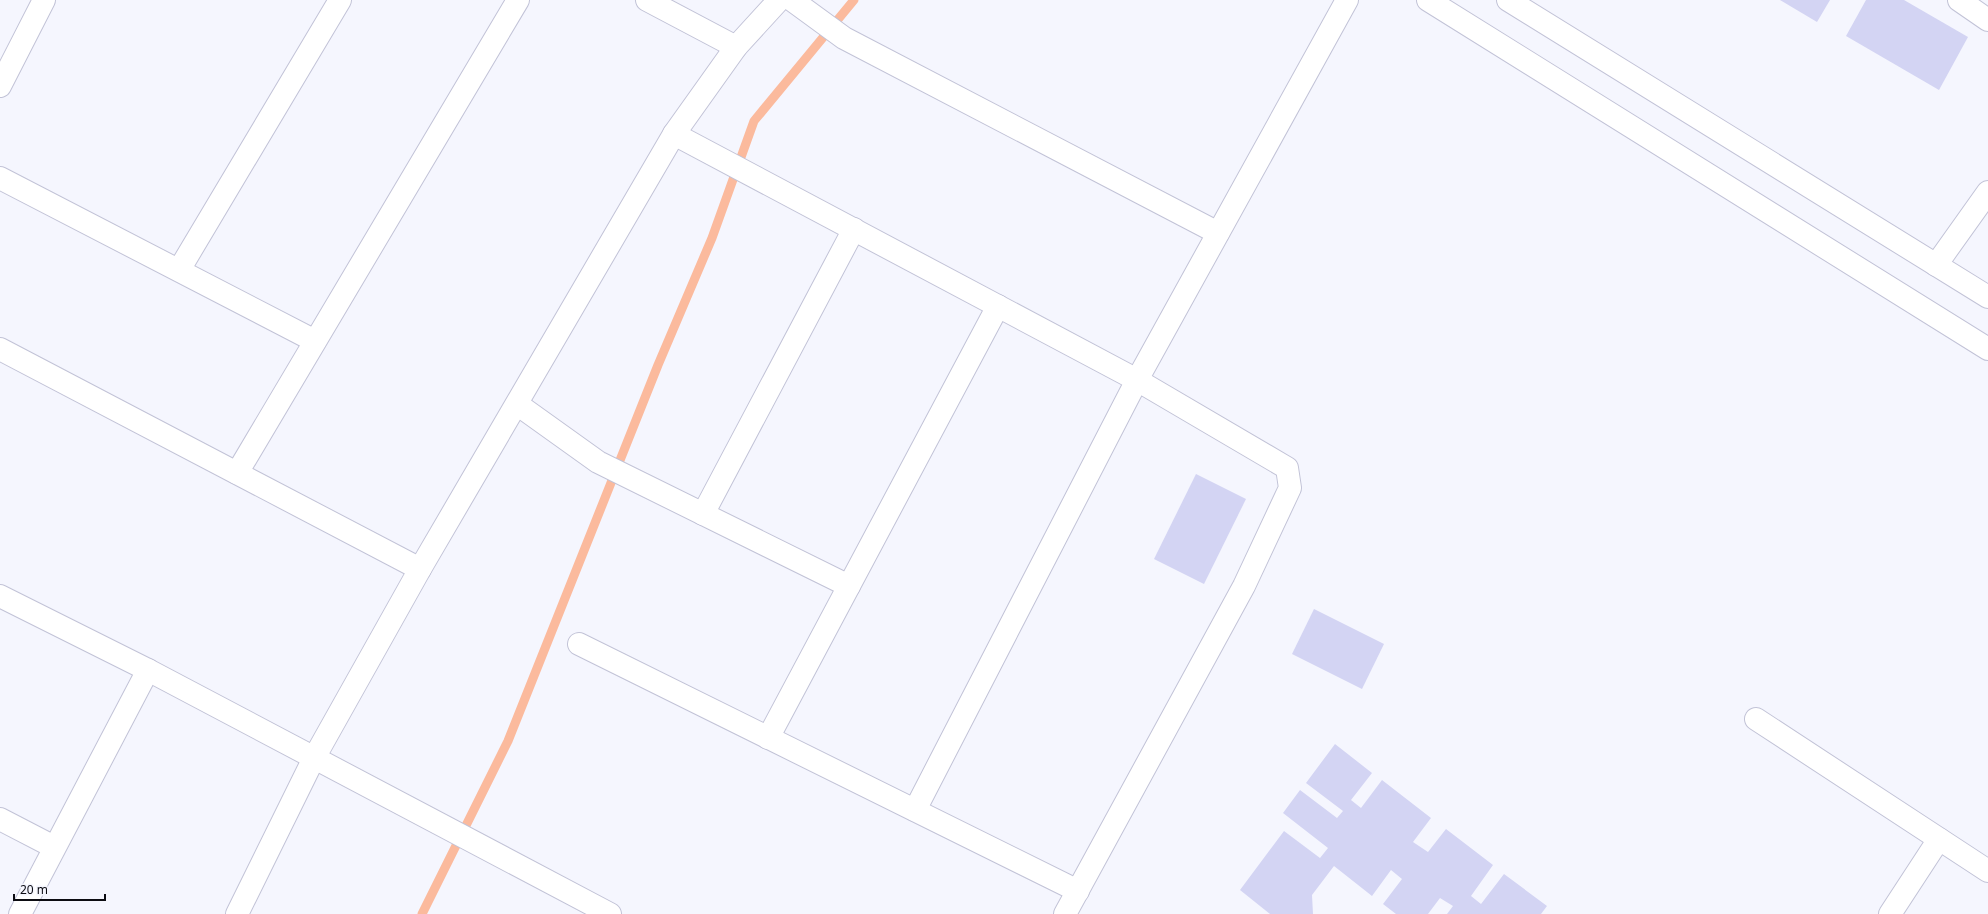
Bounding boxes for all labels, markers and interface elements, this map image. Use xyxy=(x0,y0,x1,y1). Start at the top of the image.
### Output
scale bar xyxy=(14,876,105,902)
text: 20 m xyxy=(20,881,48,898)

